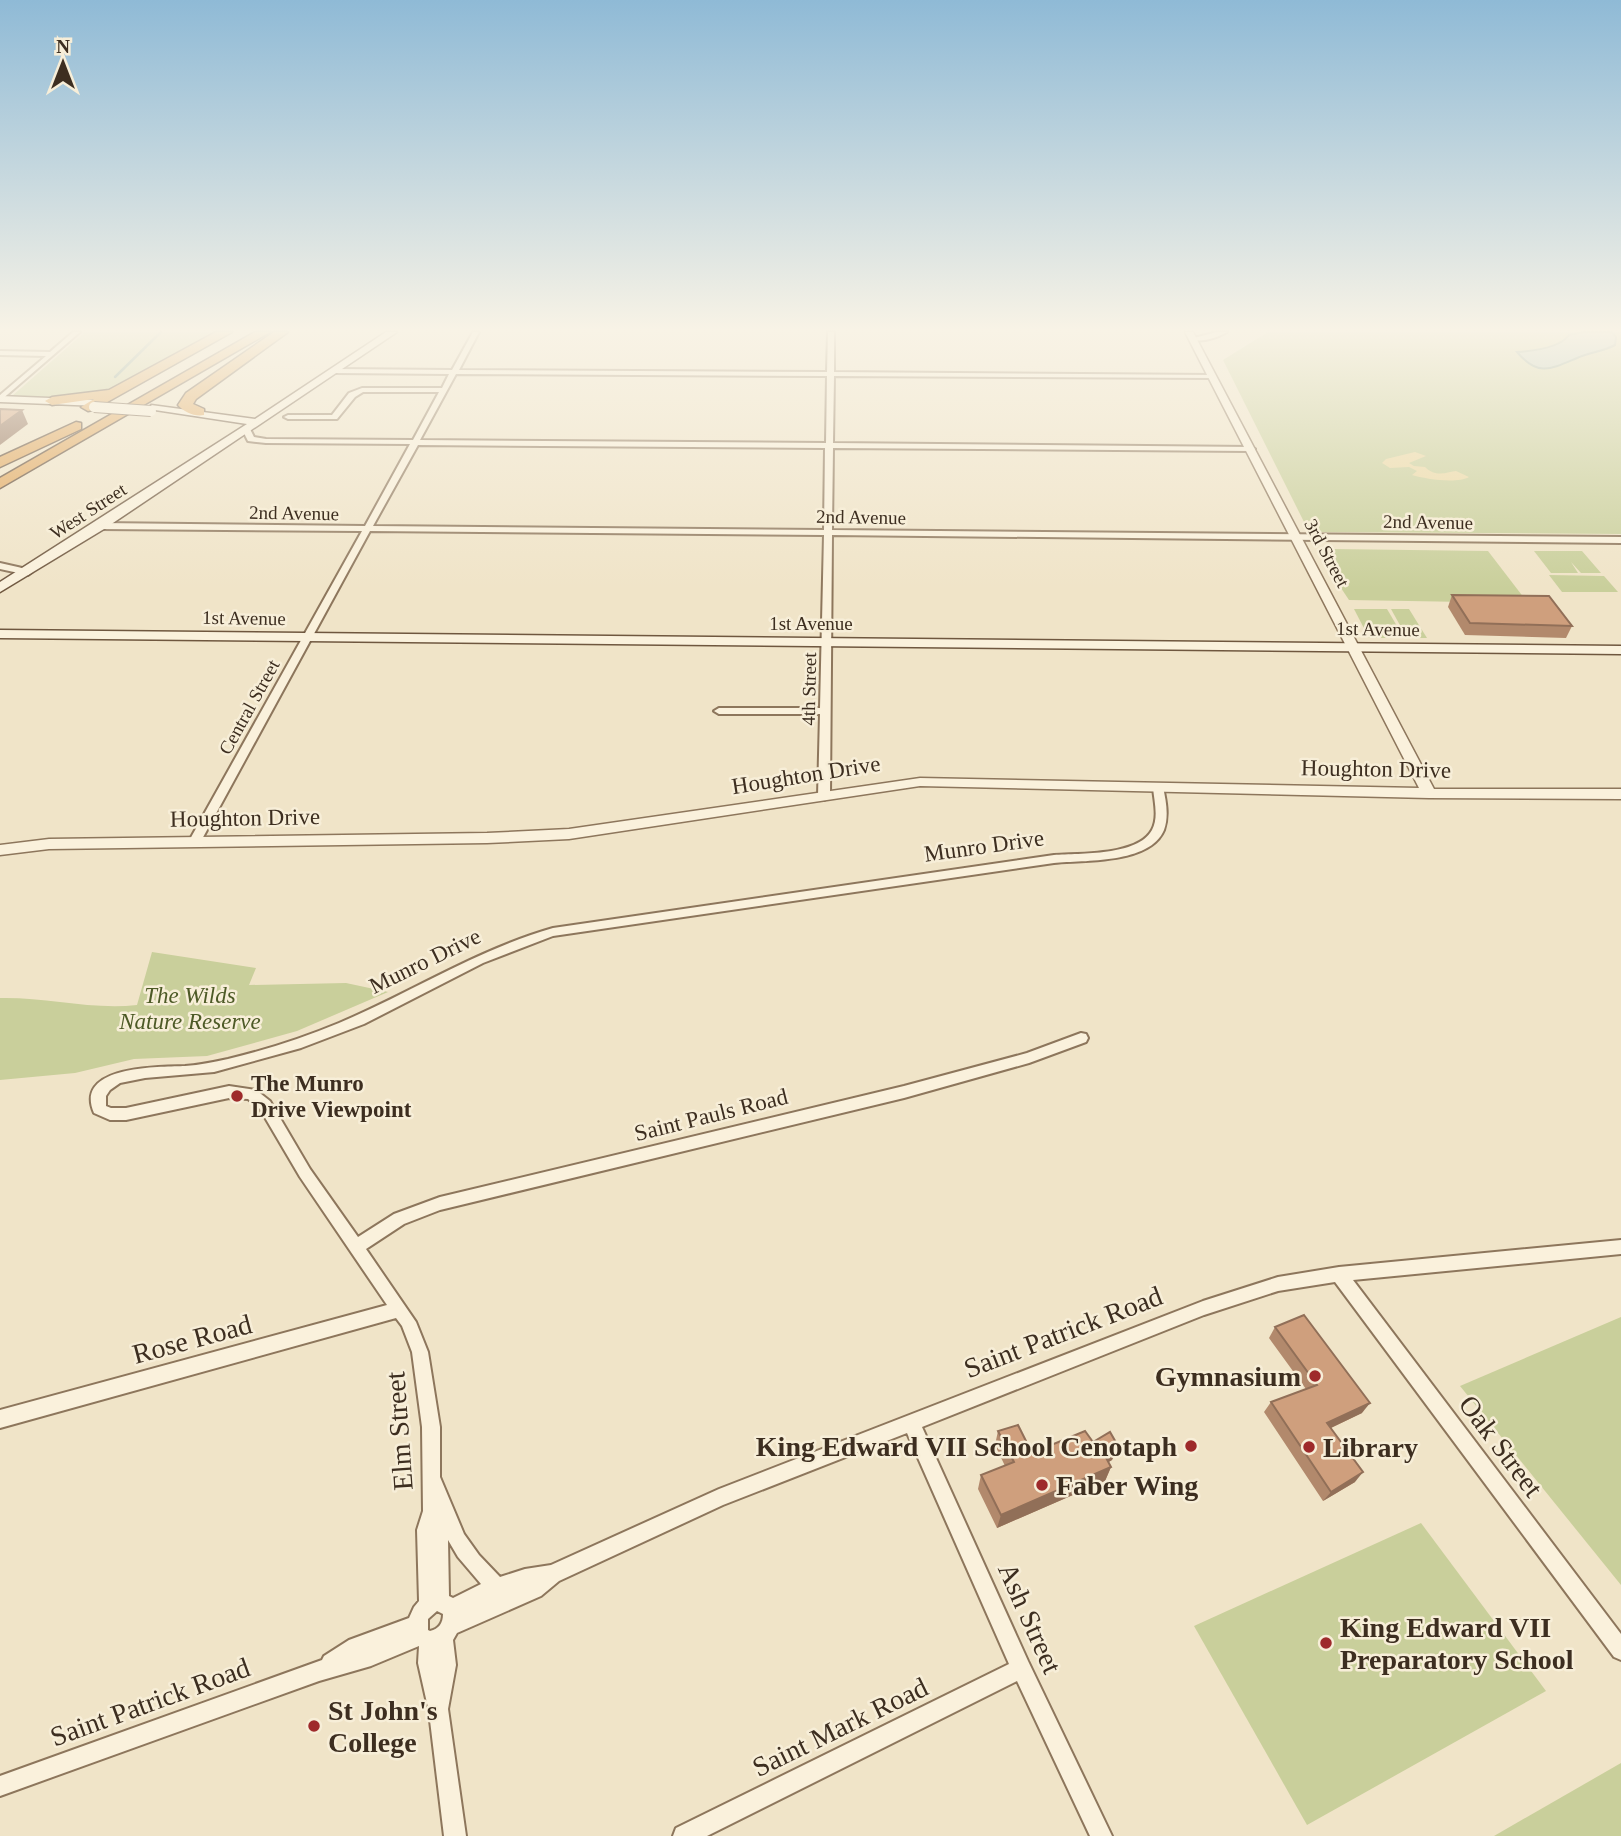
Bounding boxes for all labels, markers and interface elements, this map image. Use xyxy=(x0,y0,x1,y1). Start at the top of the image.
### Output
north arrow xyxy=(28,28,98,98)
text: N xyxy=(56,36,70,57)
street label: West Street xyxy=(46,478,131,543)
street label: 2nd Avenue xyxy=(249,502,339,524)
street label: 2nd Avenue xyxy=(816,506,906,528)
street label: 2nd Avenue xyxy=(1383,511,1473,533)
street label: 3rd Street xyxy=(1300,515,1354,591)
street label: 1st Avenue xyxy=(202,607,286,629)
street label: 1st Avenue xyxy=(769,613,853,634)
street label: 1st Avenue xyxy=(1336,618,1420,640)
street label: 4th Street xyxy=(798,651,820,726)
street label: Central Street xyxy=(214,655,284,758)
street label: Houghton Drive xyxy=(730,751,882,799)
street label: Houghton Drive xyxy=(1301,755,1451,783)
street label: Houghton Drive xyxy=(170,804,320,832)
street label: Munro Drive xyxy=(922,825,1046,867)
street label: Munro Drive xyxy=(365,923,485,999)
park label: The Wilds Nature Reserve xyxy=(118,983,261,1034)
place label: The Munro Drive Viewpoint xyxy=(251,1071,412,1122)
street label: Saint Pauls Road xyxy=(632,1084,791,1146)
marker: The Munro Drive Viewpoint xyxy=(229,1088,245,1104)
street label: Saint Patrick Road xyxy=(959,1280,1167,1384)
street label: Rose Road xyxy=(129,1308,255,1370)
place label: Gymnasium xyxy=(1155,1361,1301,1392)
marker: Gymnasium xyxy=(1307,1368,1323,1384)
street label: Elm Street xyxy=(379,1370,419,1491)
street label: Oak Street xyxy=(1453,1389,1549,1503)
place label: King Edward VII School Cenotaph xyxy=(756,1431,1177,1462)
place label: Library xyxy=(1323,1432,1418,1463)
marker: King Edward VII School Cenotaph xyxy=(1183,1438,1199,1454)
marker: Library xyxy=(1301,1439,1317,1455)
place label: Faber Wing xyxy=(1056,1470,1198,1501)
marker: Faber Wing xyxy=(1034,1477,1050,1493)
street label: Ash Street xyxy=(992,1558,1068,1678)
place label: King Edward VII Preparatory School xyxy=(1340,1612,1574,1675)
marker: King Edward VII Preparatory School xyxy=(1318,1635,1334,1651)
street label: Saint Patrick Road xyxy=(46,1652,254,1752)
street label: Saint Mark Road xyxy=(747,1671,933,1783)
place label: St John's College xyxy=(328,1695,438,1758)
marker: St John's College xyxy=(306,1718,322,1734)

